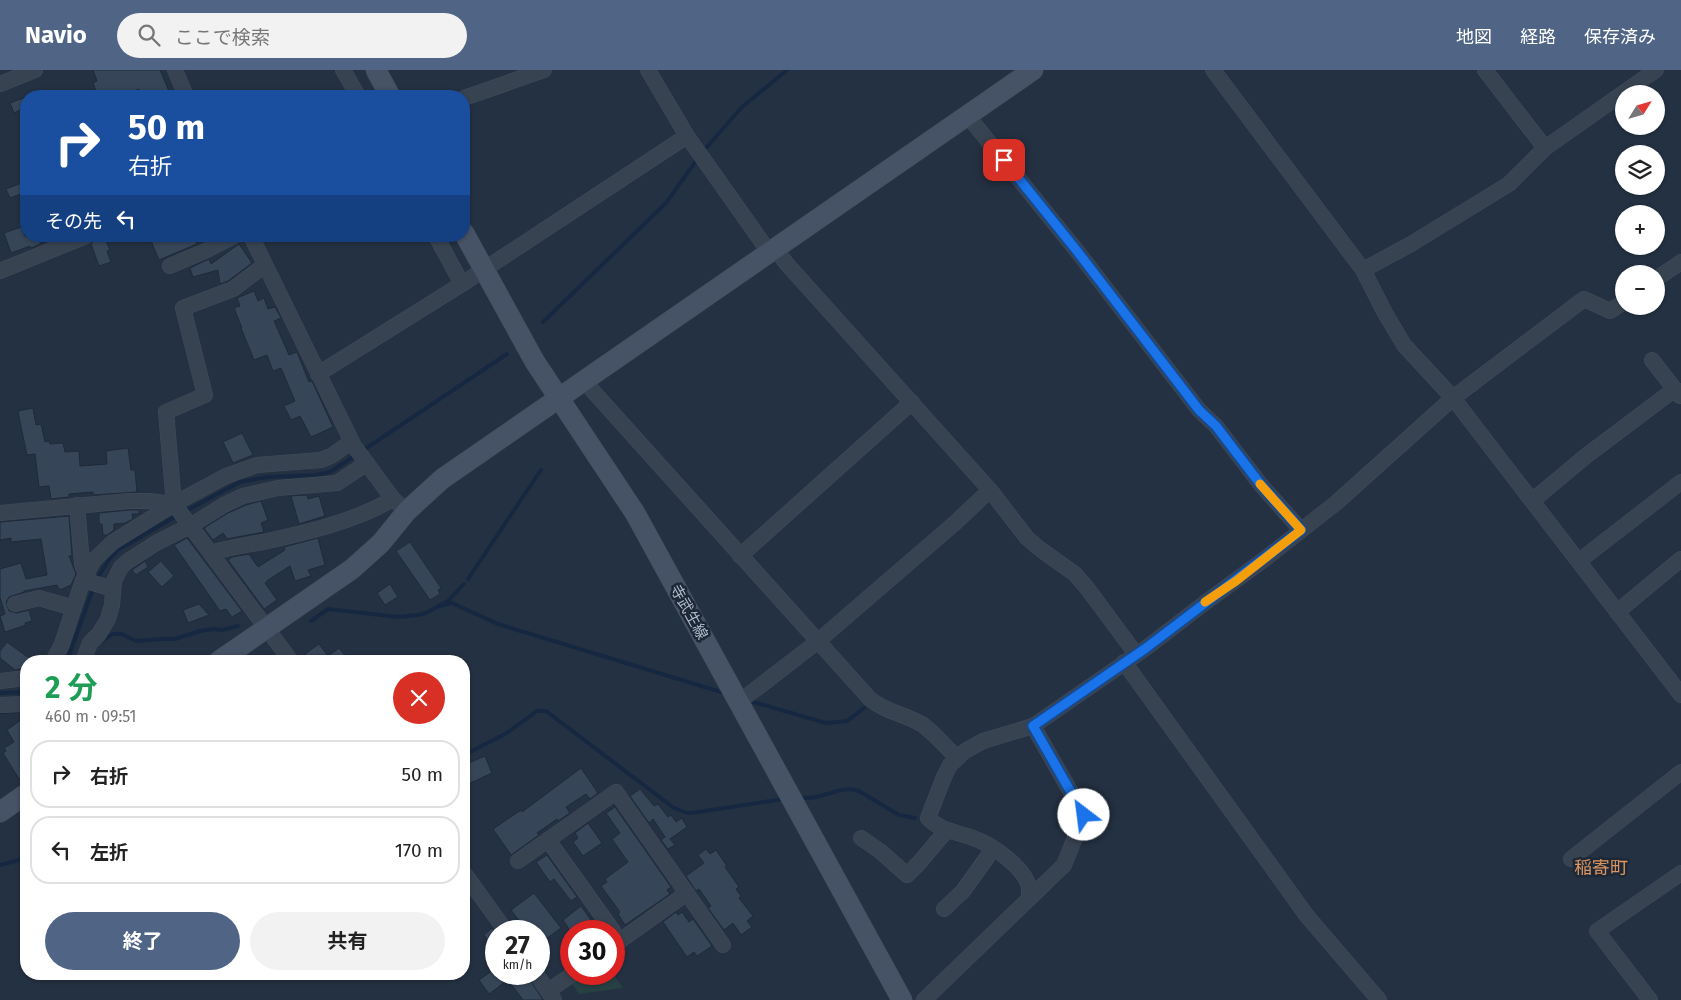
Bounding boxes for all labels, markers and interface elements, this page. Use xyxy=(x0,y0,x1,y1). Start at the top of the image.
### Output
search box xyxy=(117,13,467,58)
text: Navio xyxy=(25,21,87,49)
icon: search xyxy=(135,21,163,49)
text: ここで検索 xyxy=(175,26,270,49)
text: 地図 xyxy=(1456,26,1492,48)
text: 経路 xyxy=(1520,26,1556,48)
text: 保存済み xyxy=(1584,26,1656,48)
north arrow xyxy=(1615,85,1665,135)
map controls xyxy=(1615,85,1665,315)
text: 50 m xyxy=(128,106,205,148)
icon: right xyxy=(45,110,110,175)
pin xyxy=(983,139,1025,181)
button: layers xyxy=(1615,145,1665,195)
icon: arrive xyxy=(990,146,1018,174)
text: 右折 xyxy=(128,153,172,180)
icon: left xyxy=(112,205,140,233)
button: + xyxy=(1615,205,1665,255)
text: その先 xyxy=(45,210,102,233)
button: − xyxy=(1615,265,1665,315)
street label: 寺武生線 xyxy=(667,581,711,643)
text: 2 分 xyxy=(45,670,98,706)
button: close xyxy=(393,672,445,724)
text: 460 m · 09:51 xyxy=(45,707,136,726)
icon: right xyxy=(47,760,75,788)
text: 50 m xyxy=(402,763,443,786)
text: 右折 xyxy=(90,765,128,788)
position arrow xyxy=(1057,788,1109,840)
icon: left xyxy=(47,836,75,864)
text: 170 m xyxy=(395,839,443,862)
text: 左折 xyxy=(90,841,128,864)
district label: 稲寄町 xyxy=(1574,857,1628,879)
button: 終了 xyxy=(45,912,240,970)
button: 共有 xyxy=(250,912,445,970)
speed limit sign: 30 xyxy=(560,920,625,985)
text: 27 xyxy=(505,931,530,961)
text: km/h xyxy=(503,958,532,972)

